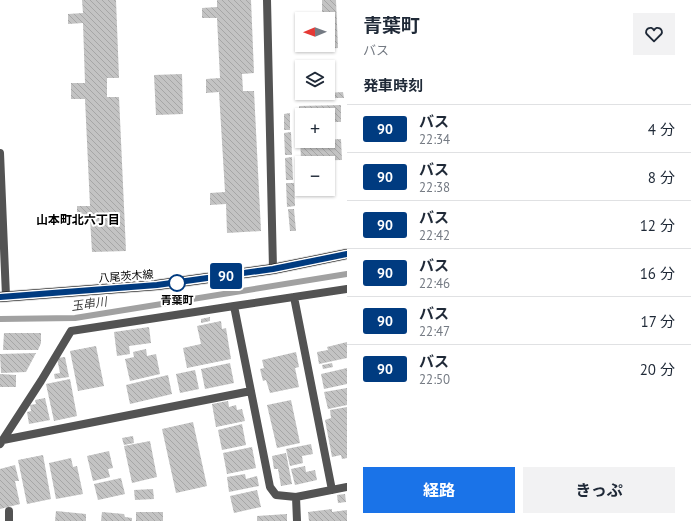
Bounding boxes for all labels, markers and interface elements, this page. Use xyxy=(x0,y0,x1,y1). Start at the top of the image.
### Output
north arrow xyxy=(295,12,335,52)
map controls xyxy=(295,12,335,196)
text: 青葉町 xyxy=(363,13,420,37)
button: heart xyxy=(633,13,675,55)
text: バス xyxy=(363,42,389,59)
button: layers xyxy=(295,60,335,100)
text: 発車時刻 xyxy=(363,76,423,95)
button: + xyxy=(295,108,335,148)
text: バス xyxy=(419,112,449,131)
text: 90 xyxy=(377,120,393,138)
text: 4 分 xyxy=(648,120,675,139)
text: 22:34 xyxy=(419,131,450,148)
button: − xyxy=(295,156,335,196)
text: バス xyxy=(419,160,449,179)
text: 90 xyxy=(377,168,393,186)
text: 8 分 xyxy=(648,168,675,187)
text: 22:38 xyxy=(419,179,450,196)
text: バス xyxy=(419,208,449,227)
district label: 山本町北六丁目 xyxy=(36,212,120,227)
text: 90 xyxy=(377,216,393,234)
text: 12 分 xyxy=(640,216,675,235)
text: 22:42 xyxy=(419,227,450,244)
text: バス xyxy=(419,256,449,275)
line badge: 90 xyxy=(208,263,244,289)
text: 90 xyxy=(377,264,393,282)
text: 16 分 xyxy=(640,264,675,283)
street label: 八尾茨木線 xyxy=(98,267,154,285)
text: 90 xyxy=(218,267,234,285)
marker: 青葉町 xyxy=(168,274,186,292)
text: 22:46 xyxy=(419,275,450,292)
water label: 玉串川 xyxy=(70,293,110,313)
place label: 青葉町 xyxy=(161,293,194,307)
text: バス xyxy=(419,304,449,323)
text: 90 xyxy=(377,312,393,330)
text: 17 分 xyxy=(640,312,675,331)
text: 22:47 xyxy=(419,323,450,340)
text: バス xyxy=(419,352,449,371)
text: 90 xyxy=(377,360,393,378)
text: 20 分 xyxy=(640,360,675,379)
text: 22:50 xyxy=(419,371,450,388)
button: 経路 xyxy=(363,467,515,513)
button: きっぷ xyxy=(523,467,675,513)

